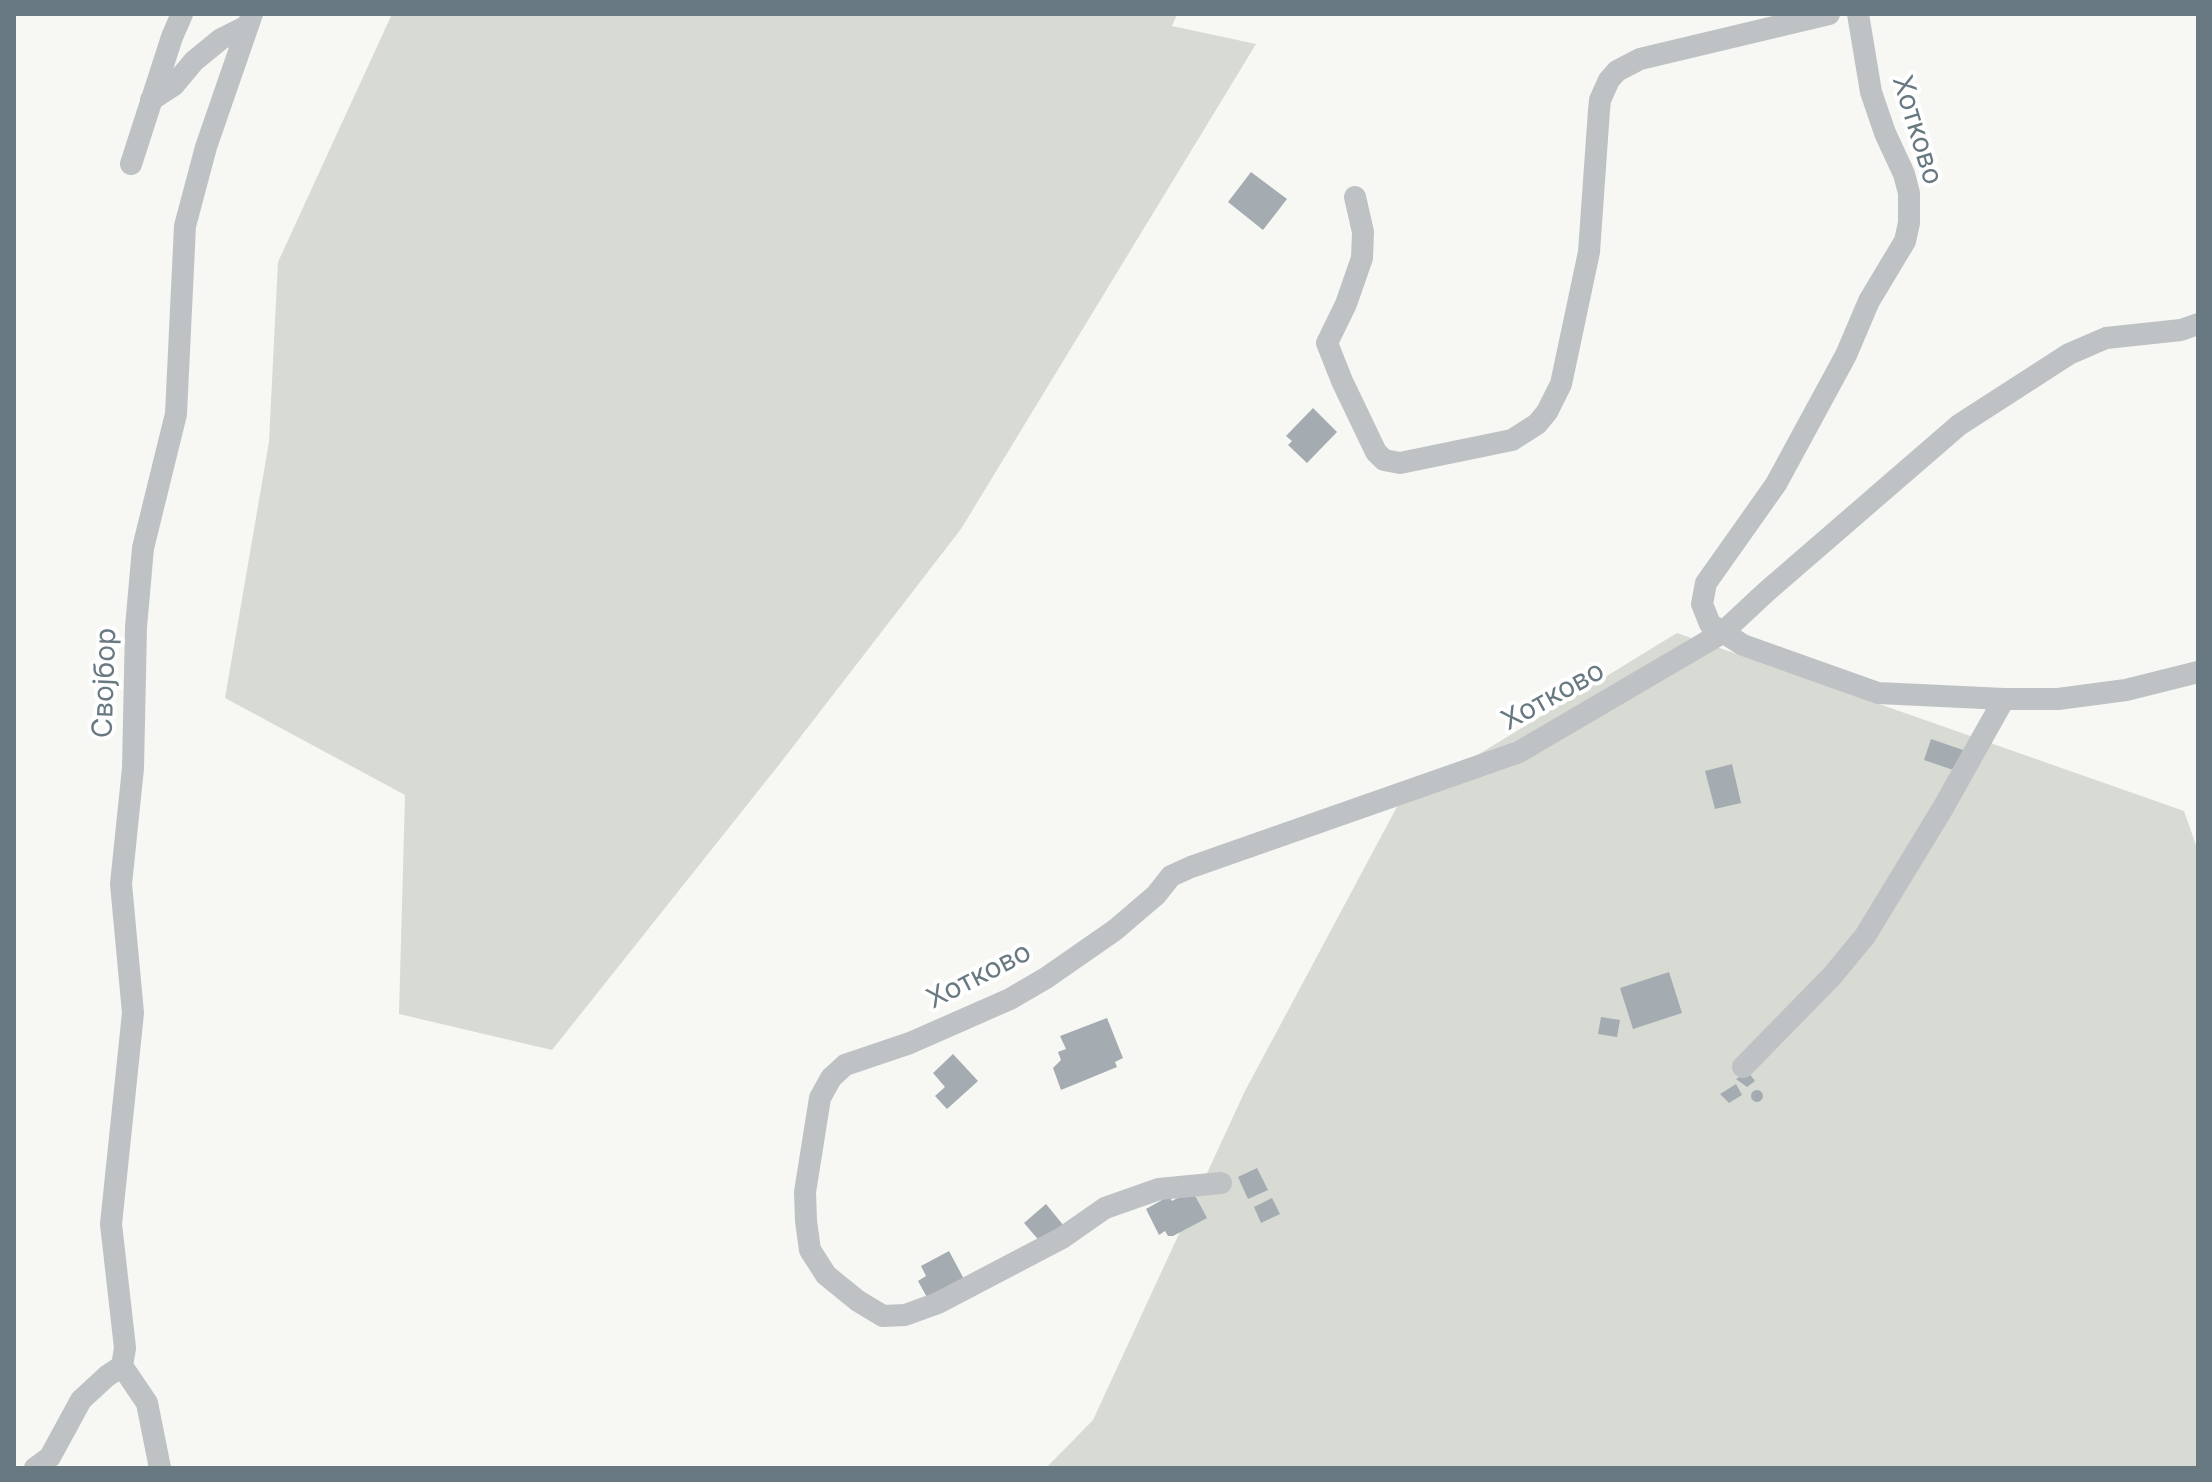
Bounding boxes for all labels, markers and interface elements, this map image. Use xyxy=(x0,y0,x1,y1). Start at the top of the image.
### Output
street label: Хотково xyxy=(1884,71,1950,189)
street label: Својбор xyxy=(86,627,124,739)
street label: Хотково xyxy=(1496,654,1610,738)
street label: Хотково xyxy=(921,935,1037,1017)

